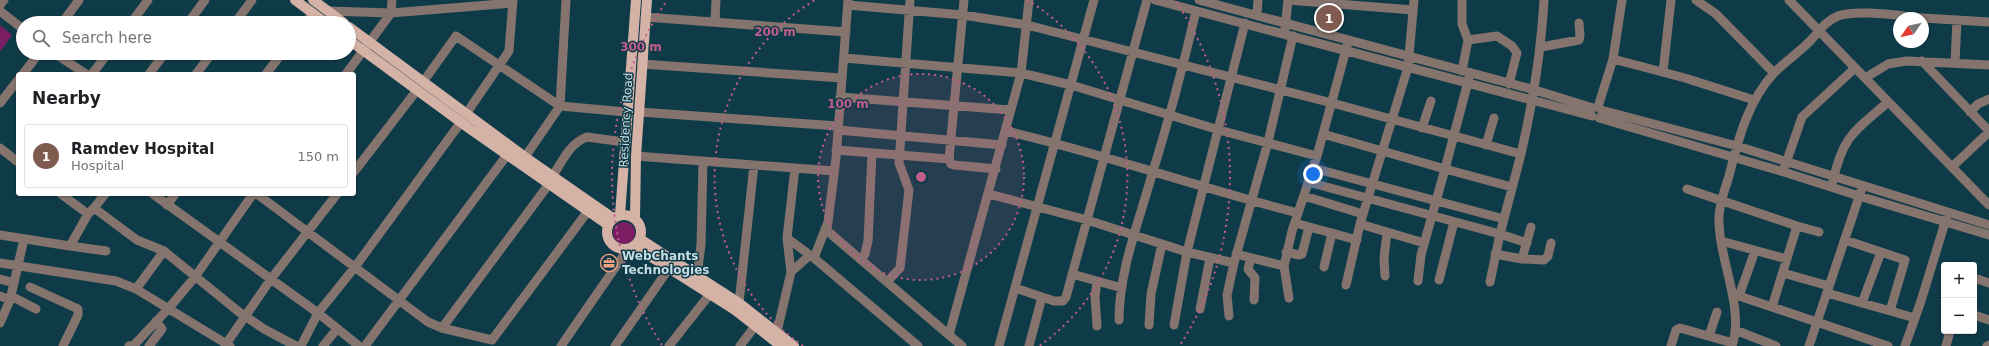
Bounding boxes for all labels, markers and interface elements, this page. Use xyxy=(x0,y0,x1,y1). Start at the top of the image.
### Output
pin: 1 xyxy=(1316,3,1342,33)
north arrow xyxy=(1893,12,1929,48)
search box xyxy=(16,16,356,60)
text: 200 m xyxy=(754,25,796,39)
icon: search xyxy=(30,27,52,49)
text: Search here xyxy=(62,29,152,47)
text: 300 m xyxy=(620,40,662,54)
street label: Residency Road xyxy=(617,72,635,168)
text: Nearby xyxy=(32,88,101,108)
text: 100 m xyxy=(827,97,869,111)
text: Ramdev Hospital xyxy=(71,140,214,158)
text: 1 xyxy=(41,149,51,164)
text: 150 m xyxy=(297,149,339,164)
text: Hospital xyxy=(71,158,124,173)
your location xyxy=(1303,164,1323,184)
centre of rings xyxy=(914,170,928,184)
place label: WebChants Technologies xyxy=(622,249,710,277)
office icon: WebChants Technologies xyxy=(599,253,619,273)
map controls xyxy=(1941,262,1977,334)
button: + xyxy=(1941,262,1977,298)
button: − xyxy=(1941,298,1977,334)

